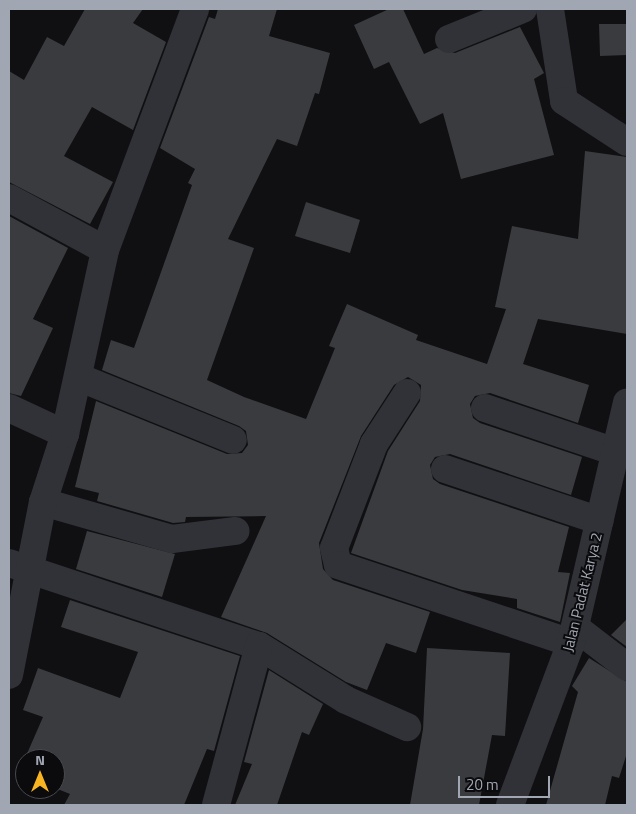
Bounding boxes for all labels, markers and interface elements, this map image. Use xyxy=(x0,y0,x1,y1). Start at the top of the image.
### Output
street label: Jalan Padat Karya 2 xyxy=(558,531,606,653)
north arrow xyxy=(15,749,65,799)
text: N xyxy=(35,749,45,770)
scale bar xyxy=(461,766,554,798)
text: 20 m xyxy=(466,773,499,796)

